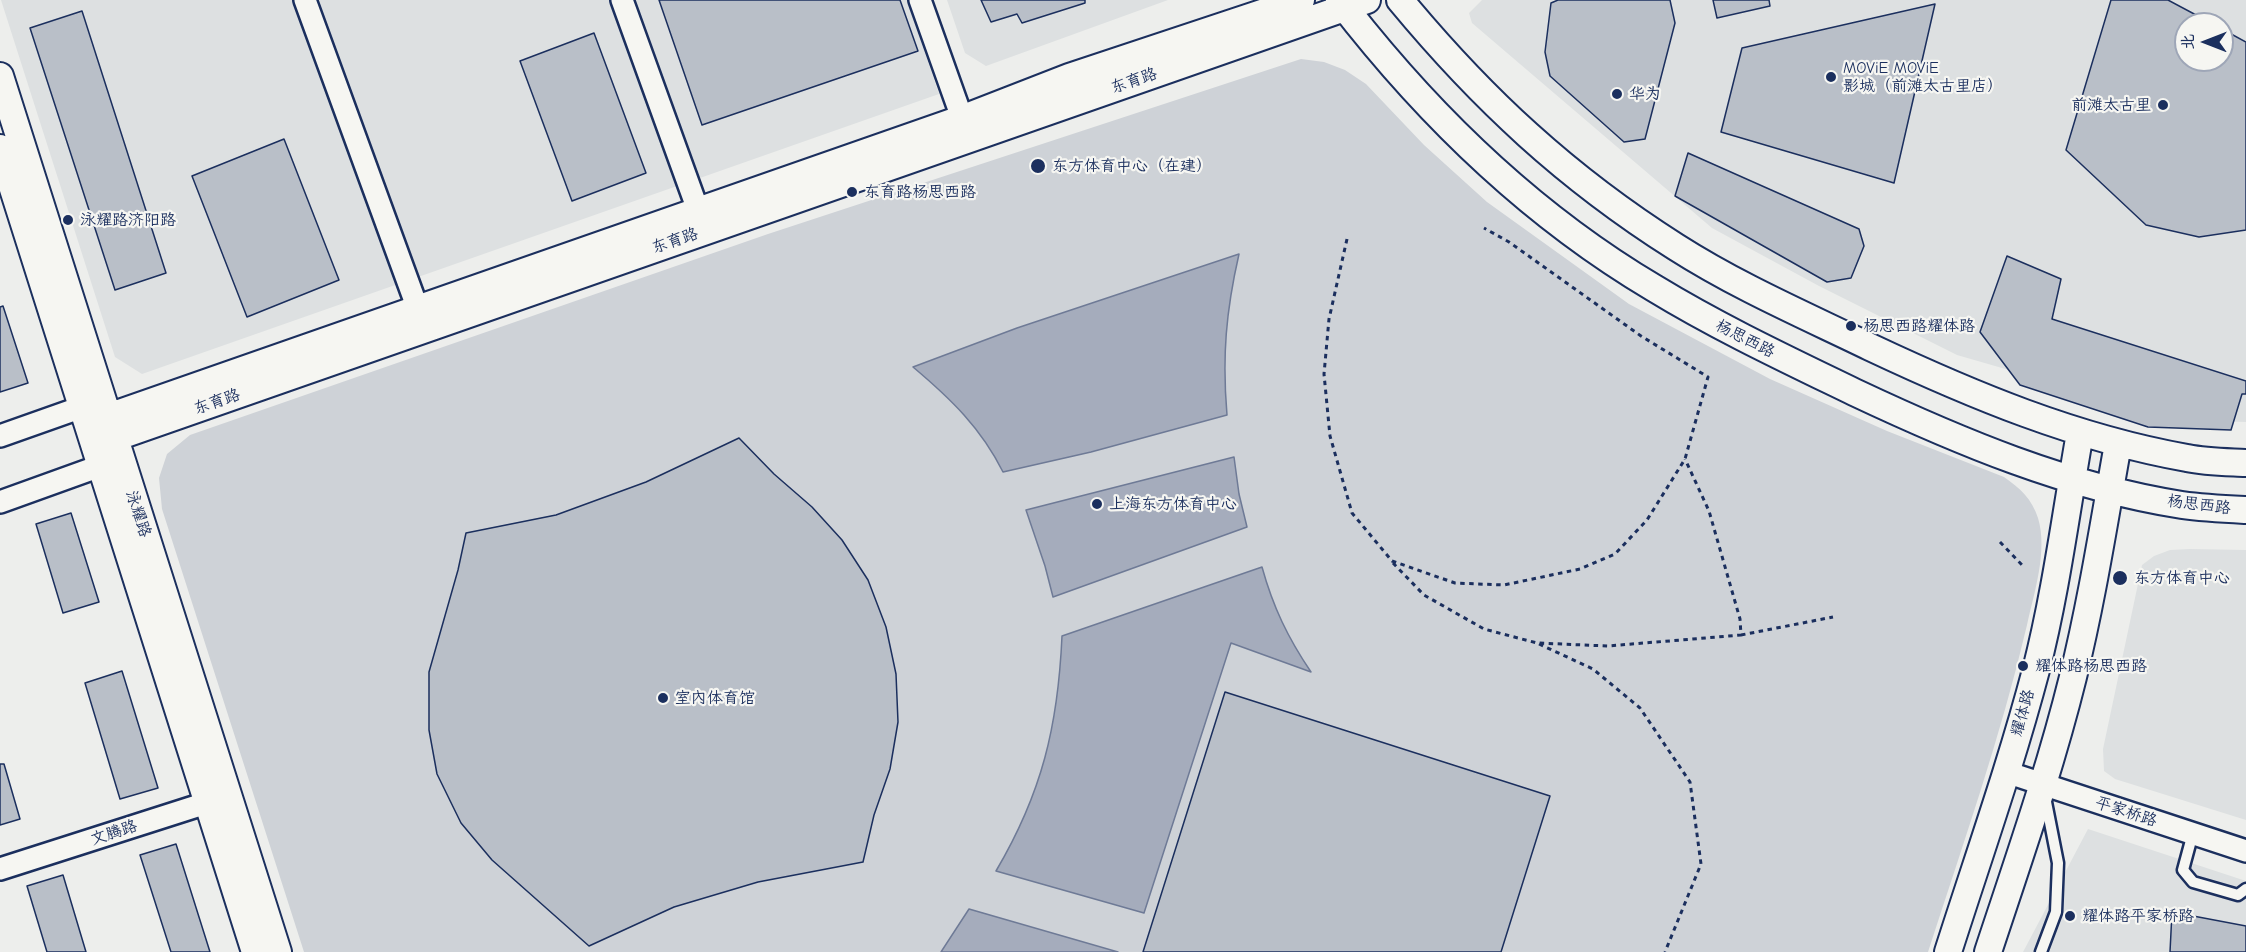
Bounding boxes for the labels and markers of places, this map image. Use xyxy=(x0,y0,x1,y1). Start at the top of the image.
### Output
place label: MOViE MOViE 影城（前滩太古里店） xyxy=(1843,58,2003,96)
marker: MOViE MOViE 影城（前滩太古里店） xyxy=(1824,70,1838,84)
place label: 华为 xyxy=(1629,84,1661,104)
marker: 华为 xyxy=(1610,87,1624,101)
place label: 前滩太古里 xyxy=(2071,95,2151,115)
marker: 前滩太古里 xyxy=(2156,98,2170,112)
place label: 东方体育中心（在建） xyxy=(1052,156,1212,176)
marker: 东方体育中心（在建） xyxy=(1029,157,1047,175)
place label: 东育路杨思西路 xyxy=(864,182,976,202)
marker: 东育路杨思西路 xyxy=(845,185,859,199)
place label: 泳耀路济阳路 xyxy=(80,210,176,230)
marker: 泳耀路济阳路 xyxy=(61,213,75,227)
place label: 杨思西路耀体路 xyxy=(1863,316,1975,336)
marker: 杨思西路耀体路 xyxy=(1844,319,1858,333)
place label: 上海东方体育中心 xyxy=(1109,494,1237,514)
marker: 上海东方体育中心 xyxy=(1090,497,1104,511)
place label: 东方体育中心 xyxy=(2134,568,2230,588)
marker: 东方体育中心 xyxy=(2111,569,2129,587)
place label: 耀体路杨思西路 xyxy=(2035,656,2147,676)
marker: 耀体路杨思西路 xyxy=(2016,659,2030,673)
place label: 室内体育馆 xyxy=(675,688,755,708)
marker: 室内体育馆 xyxy=(656,691,670,705)
place label: 耀体路平家桥路 xyxy=(2082,906,2194,926)
marker: 耀体路平家桥路 xyxy=(2063,909,2077,923)

